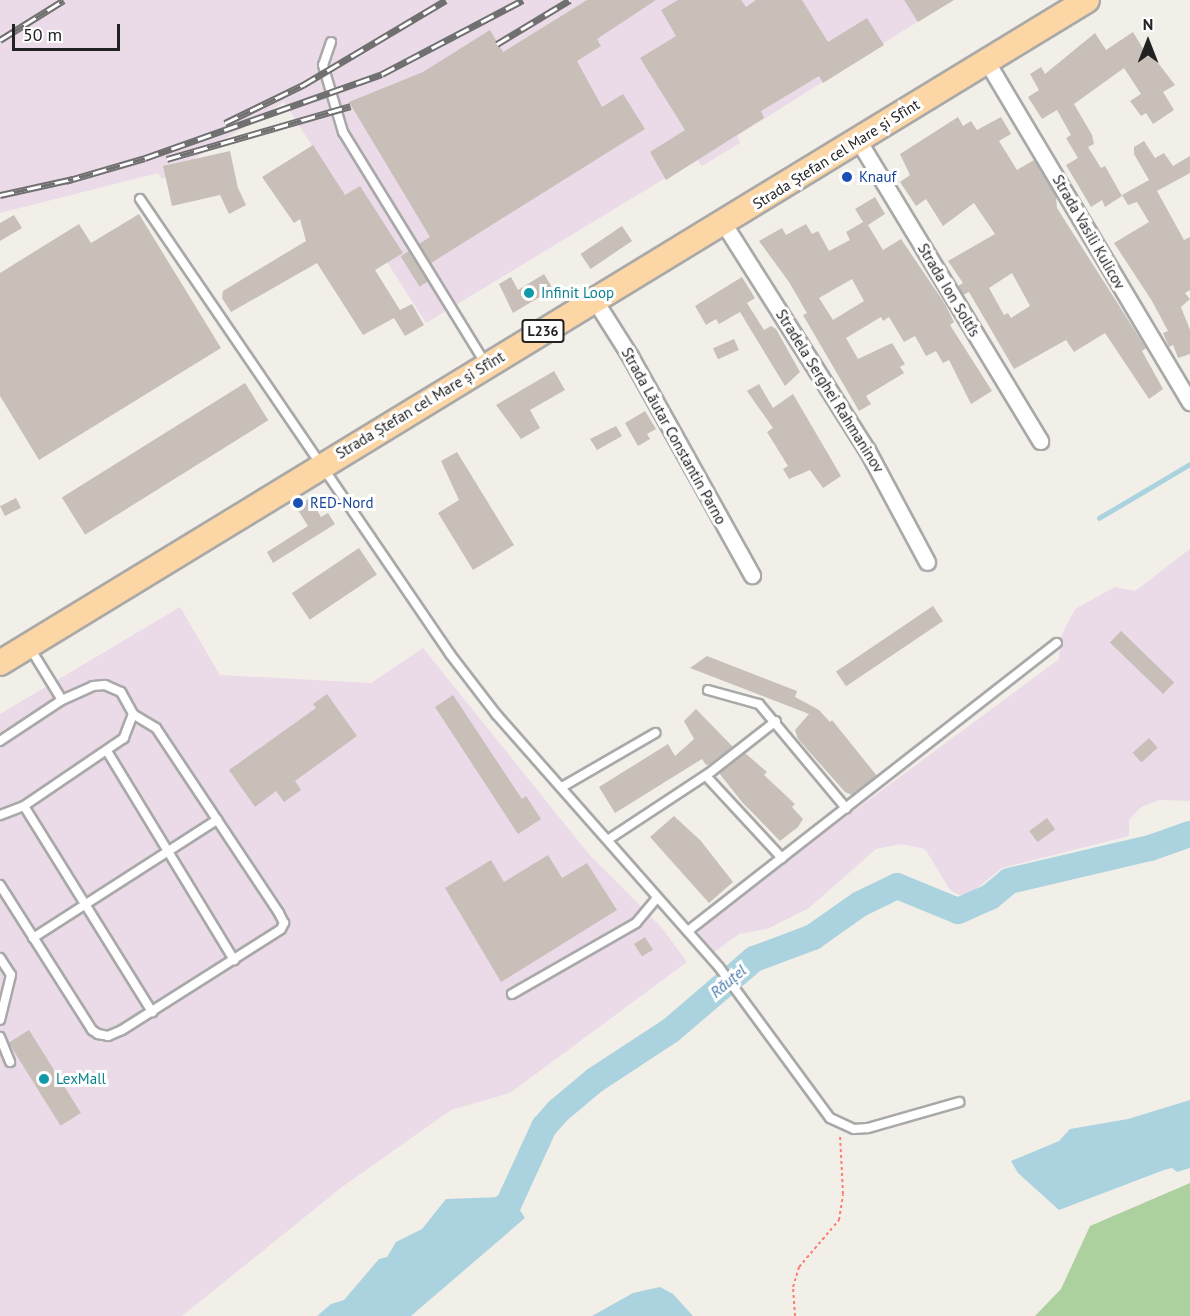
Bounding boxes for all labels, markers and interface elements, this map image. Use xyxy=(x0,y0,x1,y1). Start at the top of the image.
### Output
scale bar xyxy=(15,12,123,50)
north arrow xyxy=(1118,12,1178,72)
text: N xyxy=(1143,14,1153,34)
text: 50 m xyxy=(23,23,62,46)
street label: Strada Ștefan cel Mare și Sfînt xyxy=(749,95,923,213)
place label: Knauf xyxy=(859,168,896,186)
marker: Knauf xyxy=(840,170,854,184)
street label: Strada Vasili Kulicov xyxy=(1049,171,1129,293)
street label: Strada Ion Soltîs xyxy=(914,240,984,340)
place label: Infinit Loop xyxy=(541,284,614,302)
marker: Infinit Loop xyxy=(522,286,536,300)
street label: Stradela Serghei Rahmaninov xyxy=(772,306,888,476)
road number: L236 xyxy=(520,320,566,342)
street label: Strada Lăutar Constantin Parno xyxy=(618,344,730,528)
street label: Strada Ștefan cel Mare și Sfînt xyxy=(333,348,507,462)
place label: RED-Nord xyxy=(310,494,373,512)
marker: RED-Nord xyxy=(291,496,305,510)
water label: Răuțel xyxy=(706,960,750,1002)
place label: LexMall xyxy=(56,1070,106,1088)
marker: LexMall xyxy=(37,1072,51,1086)

